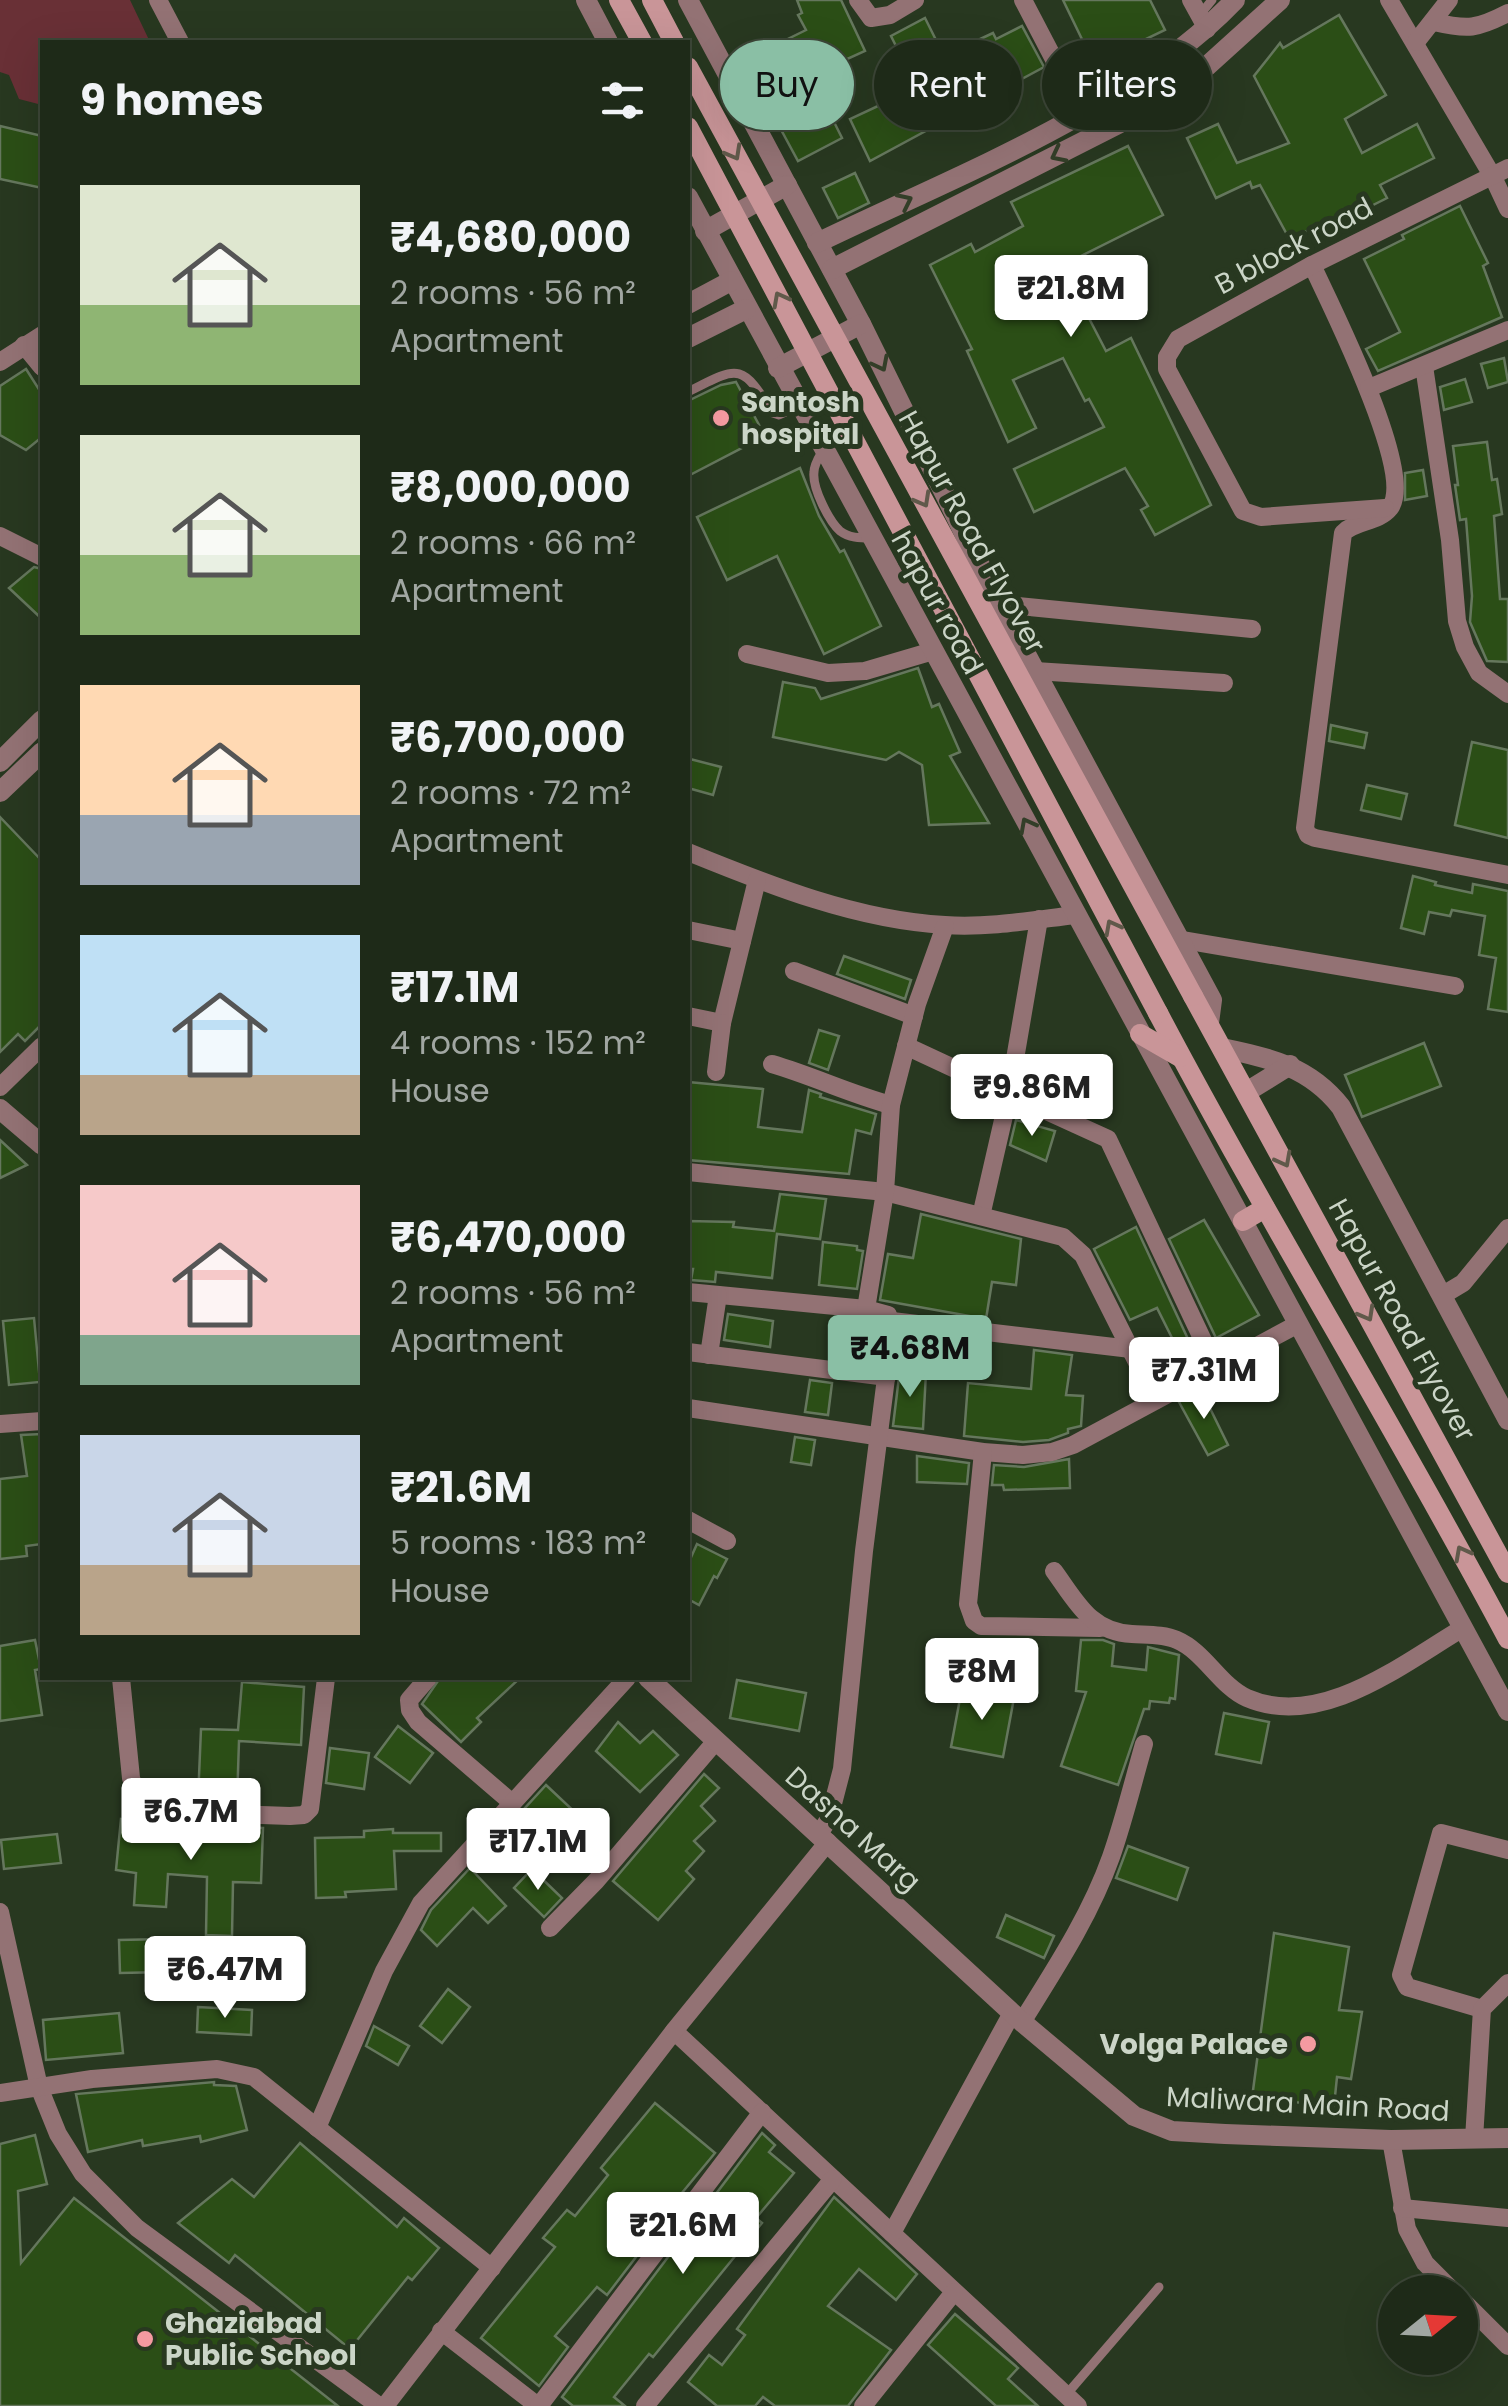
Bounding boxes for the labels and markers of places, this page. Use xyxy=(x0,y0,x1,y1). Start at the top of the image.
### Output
pin: ₹21.8M xyxy=(990,255,1152,340)
place label: Santosh hospital xyxy=(741,383,860,454)
marker: Santosh hospital xyxy=(710,407,732,429)
pin: ₹9.86M xyxy=(951,1054,1113,1139)
pin: ₹4.68M xyxy=(829,1315,991,1400)
pin: ₹7.31M xyxy=(1123,1337,1285,1422)
pin: ₹8M xyxy=(934,1638,1030,1723)
pin: ₹6.7M xyxy=(121,1778,261,1863)
pin: ₹17.1M xyxy=(457,1808,619,1893)
pin: ₹6.47M xyxy=(144,1936,306,2021)
place label: Volga Palace xyxy=(1100,2025,1288,2064)
marker: Volga Palace xyxy=(1297,2033,1319,2055)
pin: ₹21.6M xyxy=(602,2192,764,2277)
place label: Ghaziabad Public School xyxy=(165,2304,357,2375)
marker: Ghaziabad Public School xyxy=(134,2328,156,2350)

